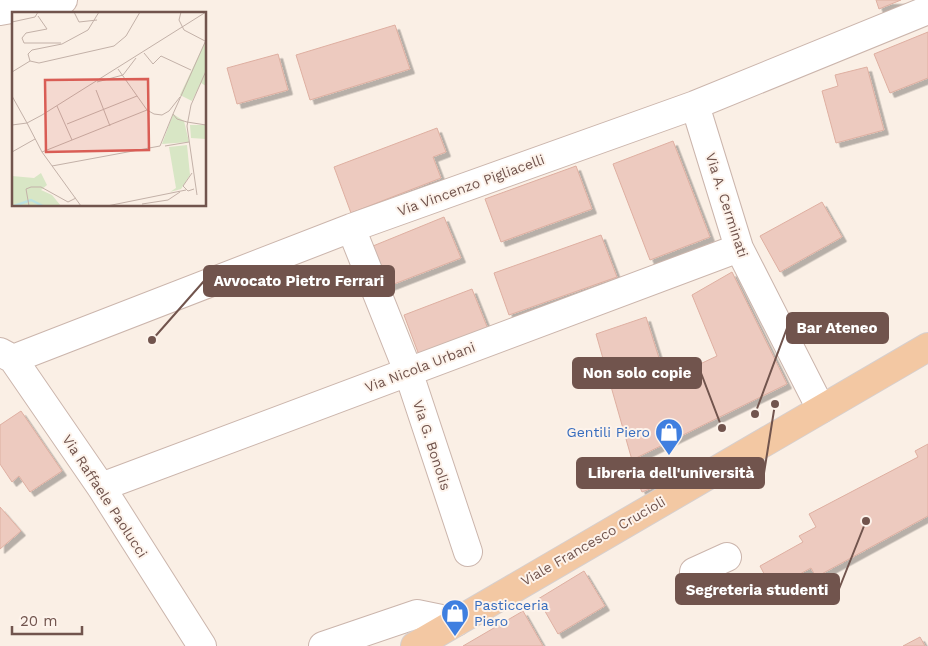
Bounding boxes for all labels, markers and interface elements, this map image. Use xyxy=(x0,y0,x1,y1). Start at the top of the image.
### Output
inset map xyxy=(12,12,206,206)
street label: Via Vincenzo Pigliacelli xyxy=(395,151,547,219)
street label: Via A. Cerminati xyxy=(703,151,751,259)
callout: Avvocato Pietro Ferrari xyxy=(204,266,394,296)
text: Avvocato Pietro Ferrari xyxy=(214,272,384,290)
callout: Bar Ateneo xyxy=(787,313,888,343)
text: Bar Ateneo xyxy=(796,319,878,337)
street label: Via Nicola Urbani xyxy=(363,339,477,395)
callout: Non solo copie xyxy=(573,358,701,388)
text: Non solo copie xyxy=(583,364,692,382)
street label: Via G. Bonolis xyxy=(410,398,454,492)
shop icon: Gentili Piero xyxy=(654,417,684,456)
place label: Gentili Piero xyxy=(567,424,650,440)
street label: Via Raffaele Paolucci xyxy=(59,432,151,560)
callout: Libreria dell'università xyxy=(577,458,764,488)
text: Libreria dell'università xyxy=(588,464,755,482)
street label: Viale Francesco Crucioli xyxy=(518,493,668,589)
callout: Segreteria studenti xyxy=(676,574,839,604)
text: Segreteria studenti xyxy=(686,581,828,599)
place label: Pasticceria Piero xyxy=(474,597,549,629)
shop icon: Pasticceria Piero xyxy=(440,598,470,637)
scale bar xyxy=(12,604,82,636)
text: 20 m xyxy=(20,612,58,630)

